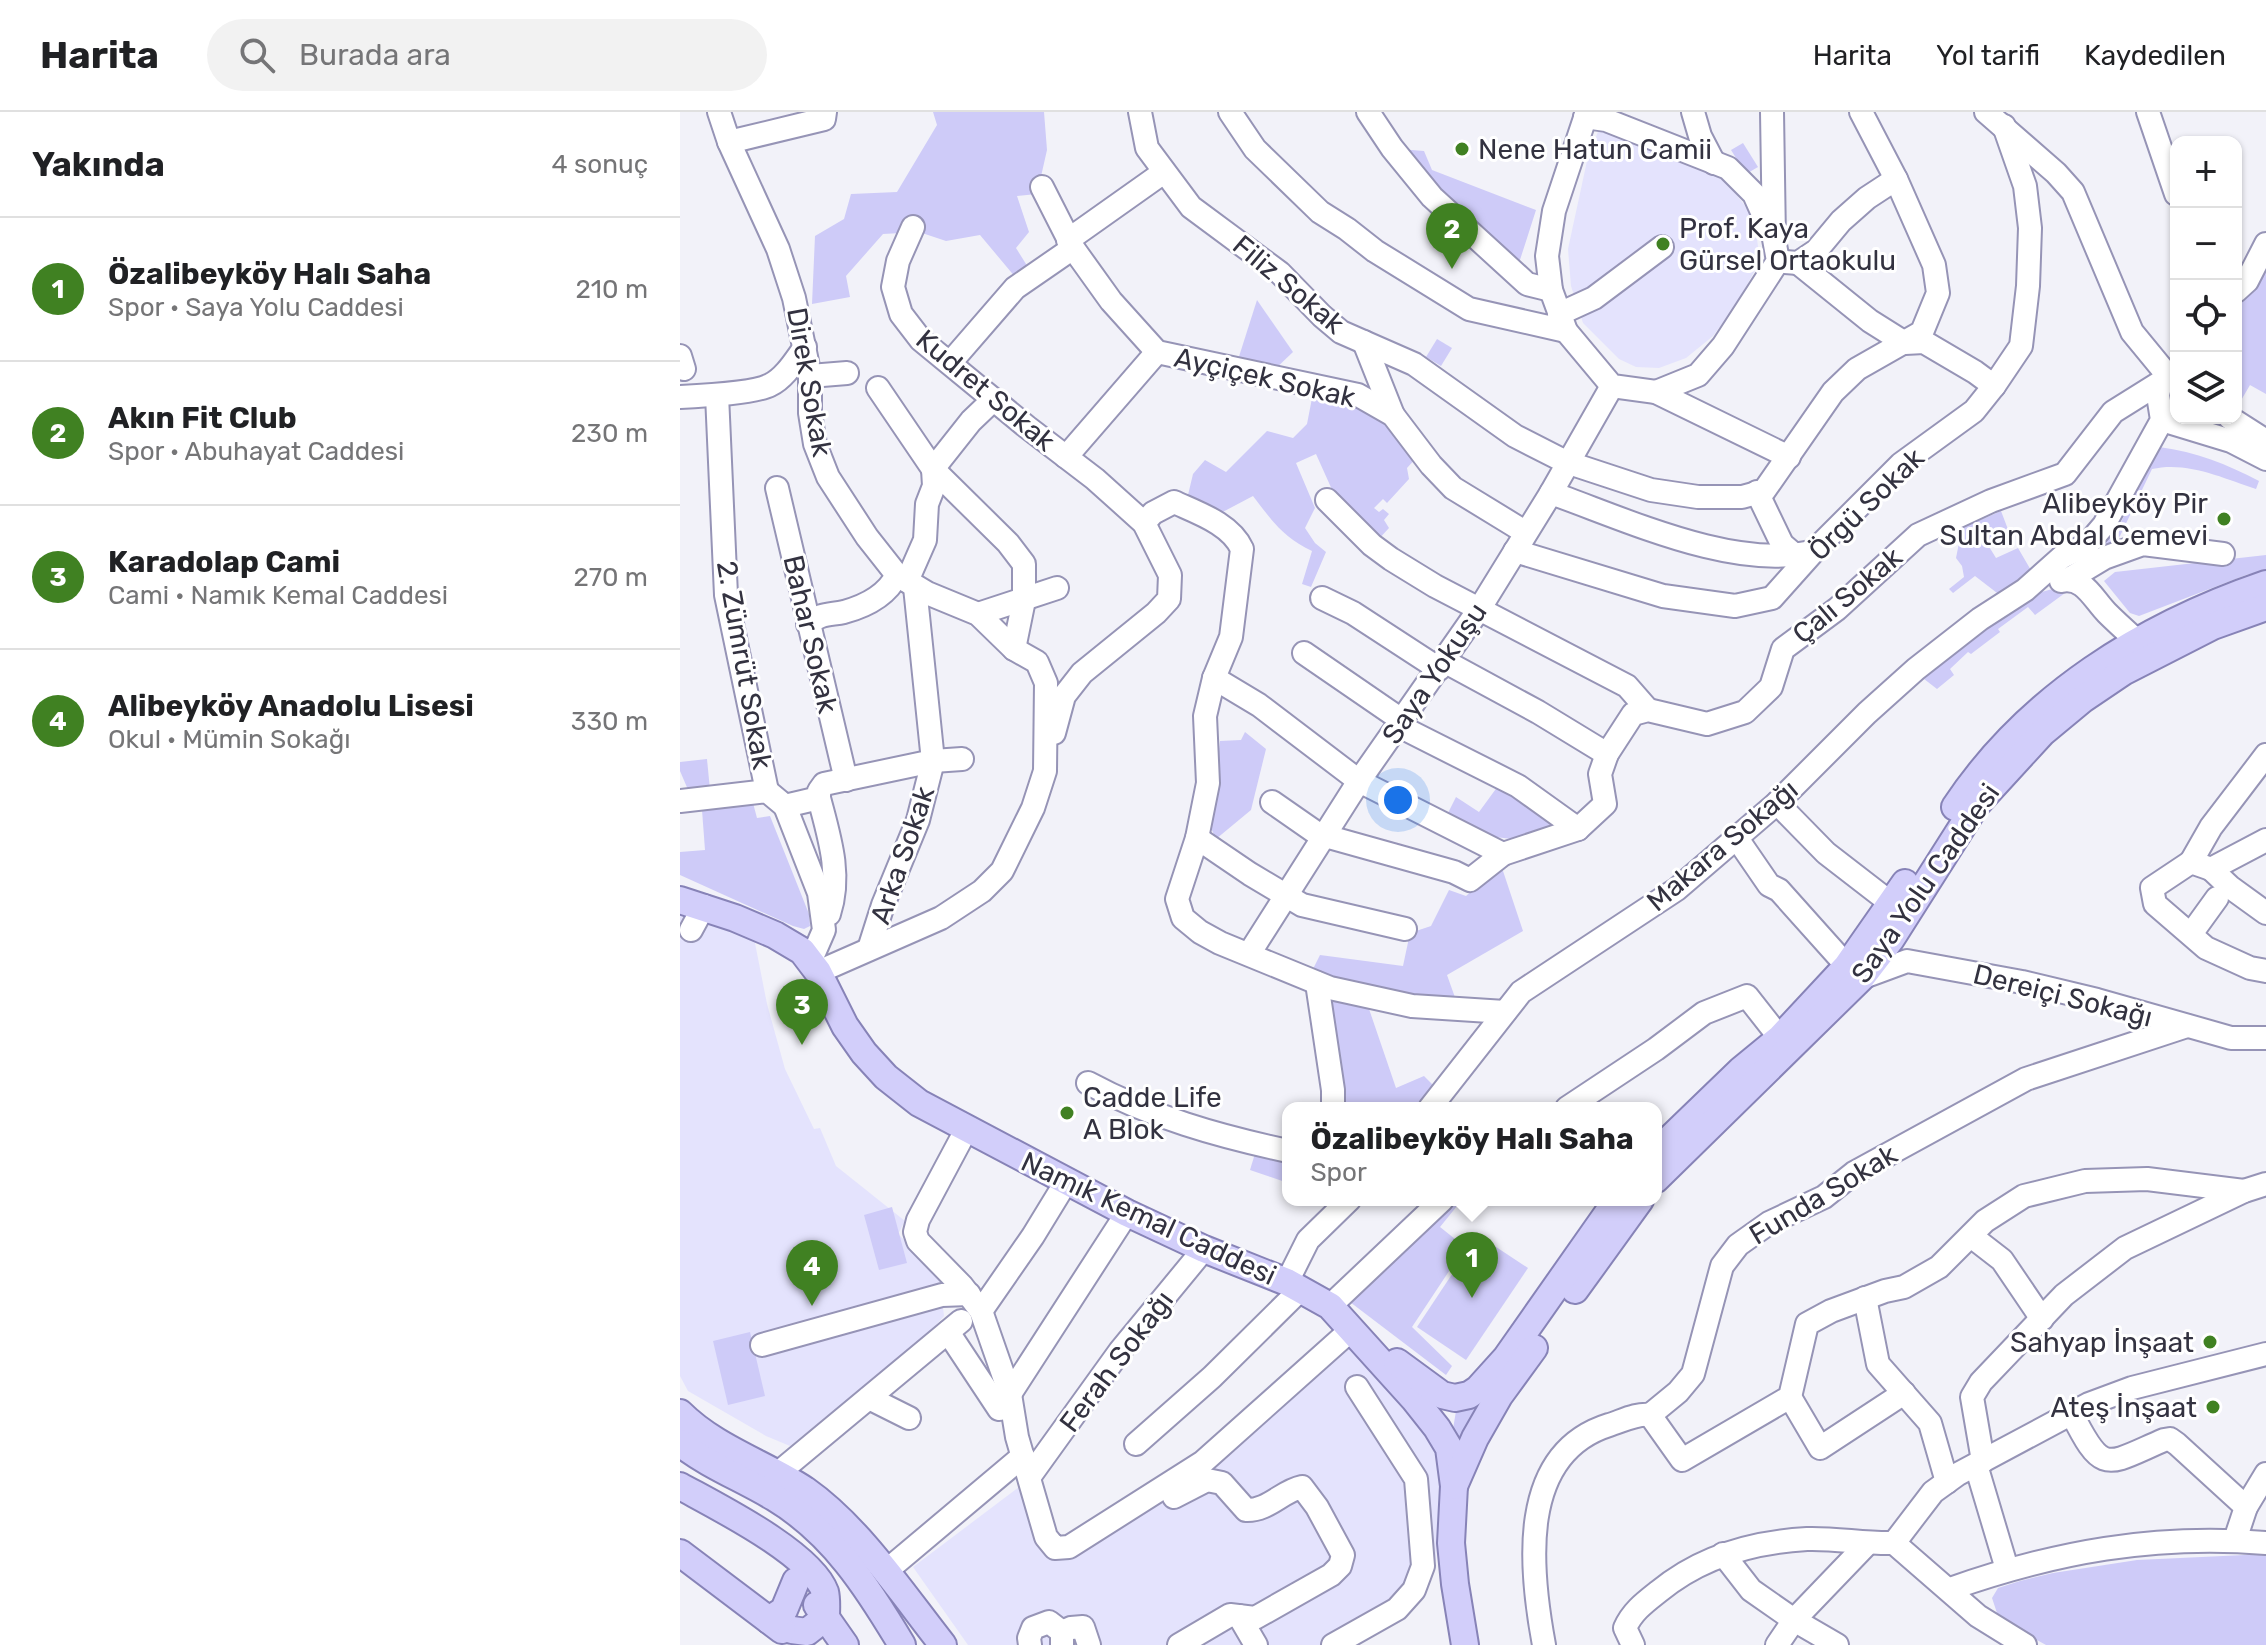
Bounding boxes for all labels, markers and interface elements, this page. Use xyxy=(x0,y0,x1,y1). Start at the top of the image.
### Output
search box xyxy=(207,19,767,91)
text: Harita xyxy=(40,32,159,78)
icon: search xyxy=(235,33,279,77)
text: Burada ara xyxy=(299,37,451,73)
text: Harita xyxy=(1813,39,1892,72)
text: Yol tarifi xyxy=(1936,39,2040,72)
text: Kaydedilen xyxy=(2084,39,2226,72)
place label: Nene Hatun Camii xyxy=(1478,133,1712,166)
map controls xyxy=(2170,136,2242,424)
button: + xyxy=(2170,136,2242,208)
marker: Nene Hatun Camii xyxy=(1453,140,1471,158)
text: Yakında xyxy=(32,144,165,185)
text: 4 sonuç xyxy=(552,149,648,180)
pin: 2 xyxy=(1426,203,1478,269)
button: − xyxy=(2170,208,2242,280)
place label: Prof. Kaya Gürsel Ortaokulu xyxy=(1679,212,1896,277)
street label: Filiz Sokak xyxy=(1226,228,1352,341)
marker: Prof. Kaya Gürsel Ortaokulu xyxy=(1654,235,1672,253)
text: Özalibeyköy Halı Saha xyxy=(108,256,431,292)
text: 1 xyxy=(52,274,64,305)
text: 210 m xyxy=(576,274,648,305)
button: locate xyxy=(2170,280,2242,352)
text: Spor · Saya Yolu Caddesi xyxy=(108,292,404,323)
street label: Direk Sokak xyxy=(780,305,839,460)
street label: Kudret Sokak xyxy=(910,323,1062,458)
street label: Ayçiçek Sokak xyxy=(1171,341,1359,414)
button: layers xyxy=(2170,352,2242,424)
text: Akın Fit Club xyxy=(108,400,297,436)
text: 2 xyxy=(50,418,66,449)
text: 230 m xyxy=(571,418,648,449)
text: Spor · Abuhayat Caddesi xyxy=(108,436,404,467)
street label: Örgü Sokak xyxy=(1802,441,1931,567)
place label: Alibeyköy Pir Sultan Abdal Cemevi xyxy=(1940,487,2208,552)
marker: Alibeyköy Pir Sultan Abdal Cemevi xyxy=(2215,510,2233,528)
street label: Çalı Sokak xyxy=(1786,540,1909,650)
text: Karadolap Cami xyxy=(108,544,340,580)
street label: Bahar Sokak xyxy=(776,552,845,717)
street label: 2. Zümrüt Sokak xyxy=(710,558,779,773)
text: 3 xyxy=(49,562,67,593)
text: 270 m xyxy=(573,562,648,593)
text: Cami · Namık Kemal Caddesi xyxy=(108,580,448,611)
street label: Saya Yokuşu xyxy=(1375,596,1494,750)
text: Alibeyköy Anadolu Lisesi xyxy=(108,688,474,724)
text: 4 xyxy=(49,706,67,737)
text: 330 m xyxy=(571,706,648,737)
text: Okul · Mümin Sokağı xyxy=(108,724,351,755)
street label: Makara Sokağı xyxy=(1640,773,1804,918)
street label: Saya Yolu Caddesi xyxy=(1844,777,2006,989)
your location xyxy=(1378,780,1418,820)
street label: Arka Sokak xyxy=(864,781,942,928)
street label: Dereiçi Sokağı xyxy=(1970,957,2156,1034)
pin: 3 xyxy=(776,979,828,1045)
place label: Cadde Life A Blok xyxy=(1083,1081,1222,1146)
popup xyxy=(1282,1102,1662,1206)
marker: Cadde Life A Blok xyxy=(1058,1104,1076,1122)
text: Özalibeyköy Halı Saha xyxy=(1310,1121,1634,1157)
street label: Funda Sokak xyxy=(1743,1137,1904,1251)
street label: Namık Kemal Caddesi xyxy=(1016,1145,1282,1292)
text: Spor xyxy=(1310,1157,1367,1188)
pin: 1 xyxy=(1446,1232,1498,1298)
pin: 4 xyxy=(786,1240,838,1306)
street label: Ferah Sokağı xyxy=(1053,1284,1180,1438)
place label: Sahyap İnşaat xyxy=(2010,1326,2194,1359)
marker: Sahyap İnşaat xyxy=(2201,1333,2219,1351)
place label: Ateş İnşaat xyxy=(2051,1391,2197,1424)
marker: Ateş İnşaat xyxy=(2204,1398,2222,1416)

